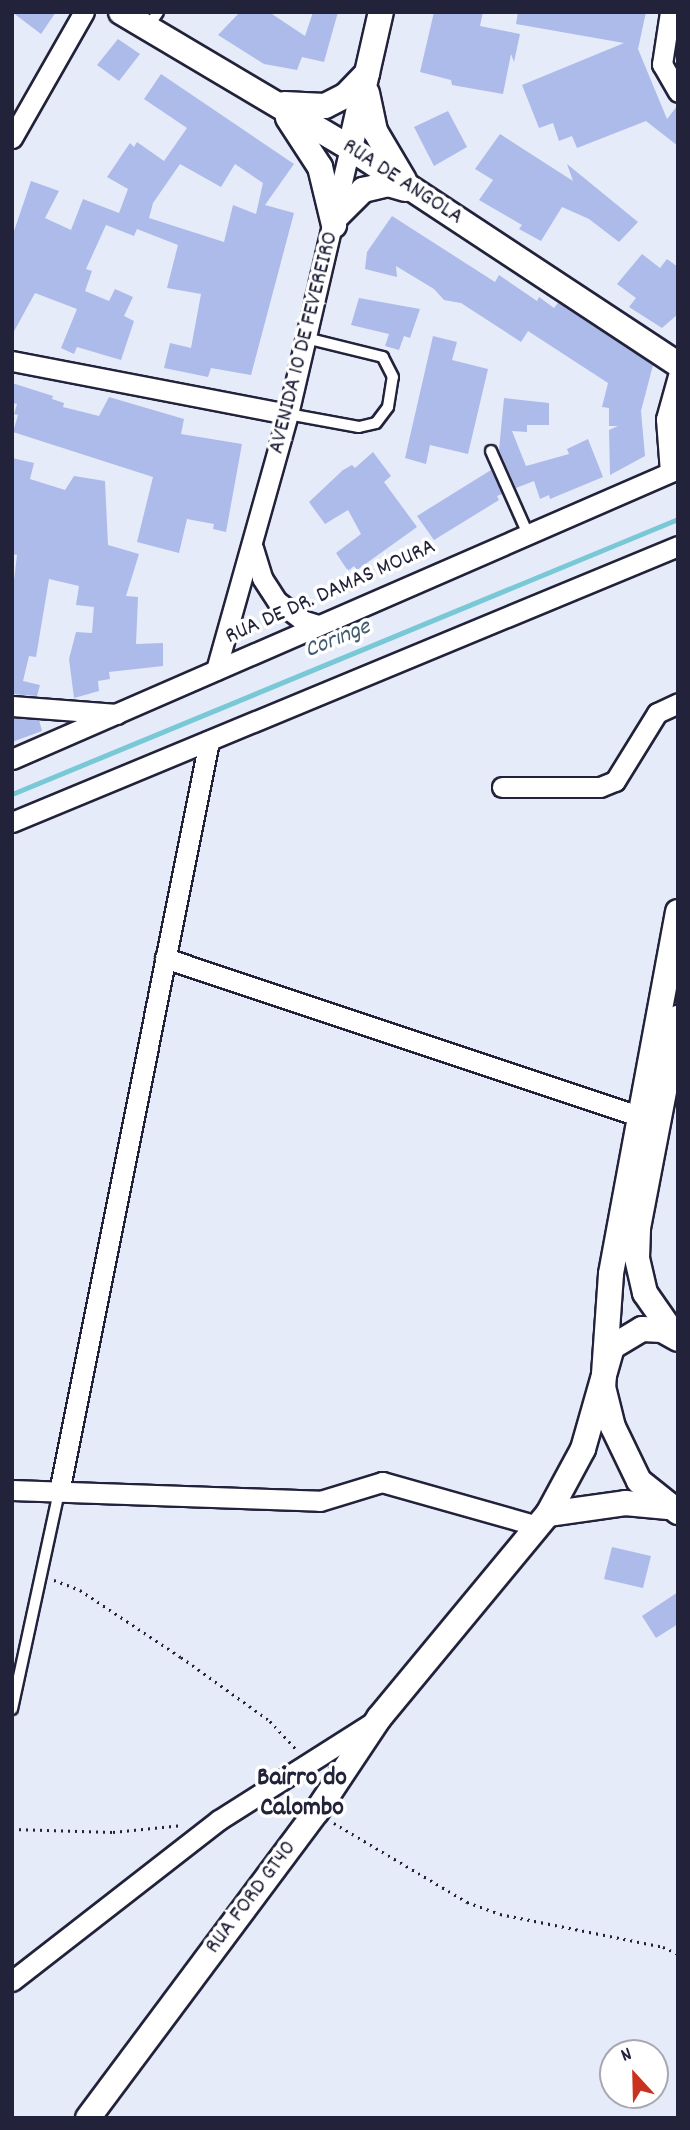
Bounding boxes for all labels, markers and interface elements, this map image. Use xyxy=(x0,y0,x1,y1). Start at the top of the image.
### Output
street label: RUA DE ANGOLA xyxy=(336,134,468,232)
street label: AVENIDA 10 DE FEVEREIRO xyxy=(264,229,346,457)
street label: RUA DE DR. DAMAS MOURA xyxy=(222,534,440,652)
water label: Coringe xyxy=(301,614,375,666)
district label: Bairro do Calombo xyxy=(257,1763,347,1824)
street label: RUA FORD GT40 xyxy=(200,1836,304,1960)
north arrow xyxy=(599,2039,669,2109)
text: N xyxy=(617,2042,636,2070)

